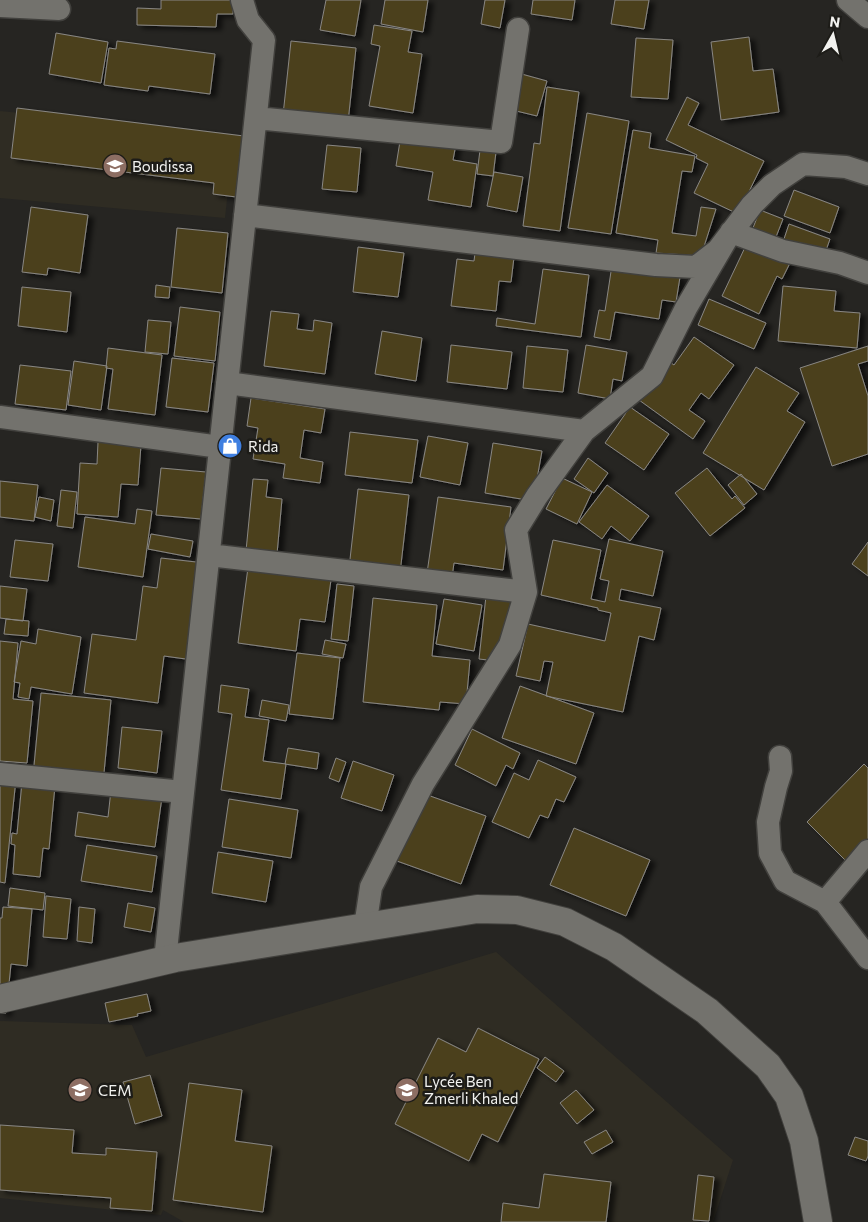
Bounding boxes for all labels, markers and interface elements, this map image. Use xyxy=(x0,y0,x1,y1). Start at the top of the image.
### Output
north arrow xyxy=(808,10,858,60)
text: N xyxy=(828,12,841,31)
school or university icon: Boudissa xyxy=(102,153,128,179)
place label: Boudissa xyxy=(132,157,193,175)
shop icon: Rida xyxy=(217,433,243,459)
place label: Rida xyxy=(248,437,278,455)
place label: Lycée Ben Zmerli Khaled xyxy=(424,1072,519,1107)
school or university icon: CEM xyxy=(67,1077,93,1103)
school or university icon: Lycée Ben Zmerli Khaled xyxy=(394,1077,420,1103)
place label: CEM xyxy=(98,1081,132,1099)

